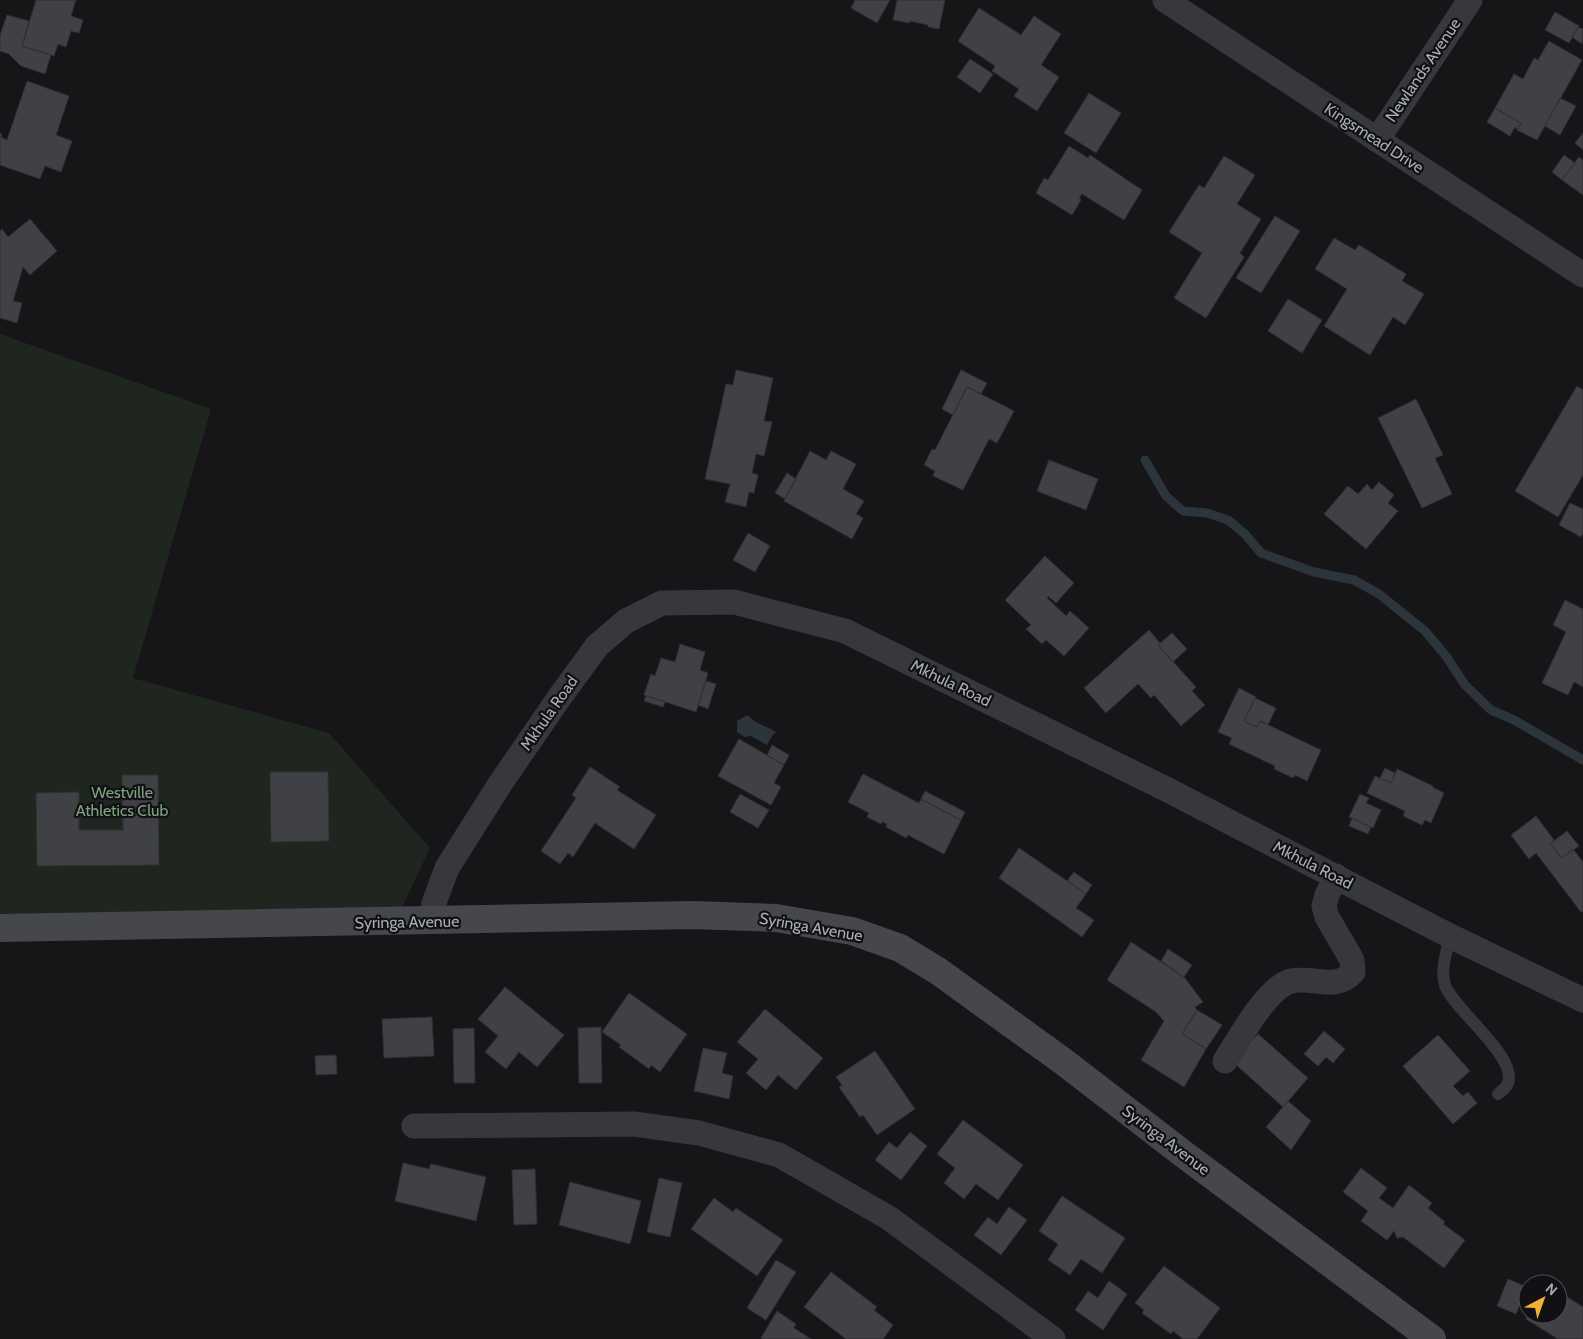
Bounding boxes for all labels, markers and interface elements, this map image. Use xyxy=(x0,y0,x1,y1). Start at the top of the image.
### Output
street label: Newlands Avenue xyxy=(1381,14,1465,126)
street label: Kingsmead Drive xyxy=(1321,99,1427,177)
street label: Mkhula Road xyxy=(908,655,994,711)
street label: Mkhula Road xyxy=(516,672,582,754)
park label: Westville Athletics Club xyxy=(76,783,168,820)
street label: Mkhula Road xyxy=(1270,837,1356,893)
street label: Syringa Avenue xyxy=(758,909,864,945)
street label: Syringa Avenue xyxy=(355,912,459,932)
street label: Syringa Avenue xyxy=(1119,1101,1213,1179)
north arrow xyxy=(1518,1274,1568,1324)
text: N xyxy=(1542,1279,1561,1299)

